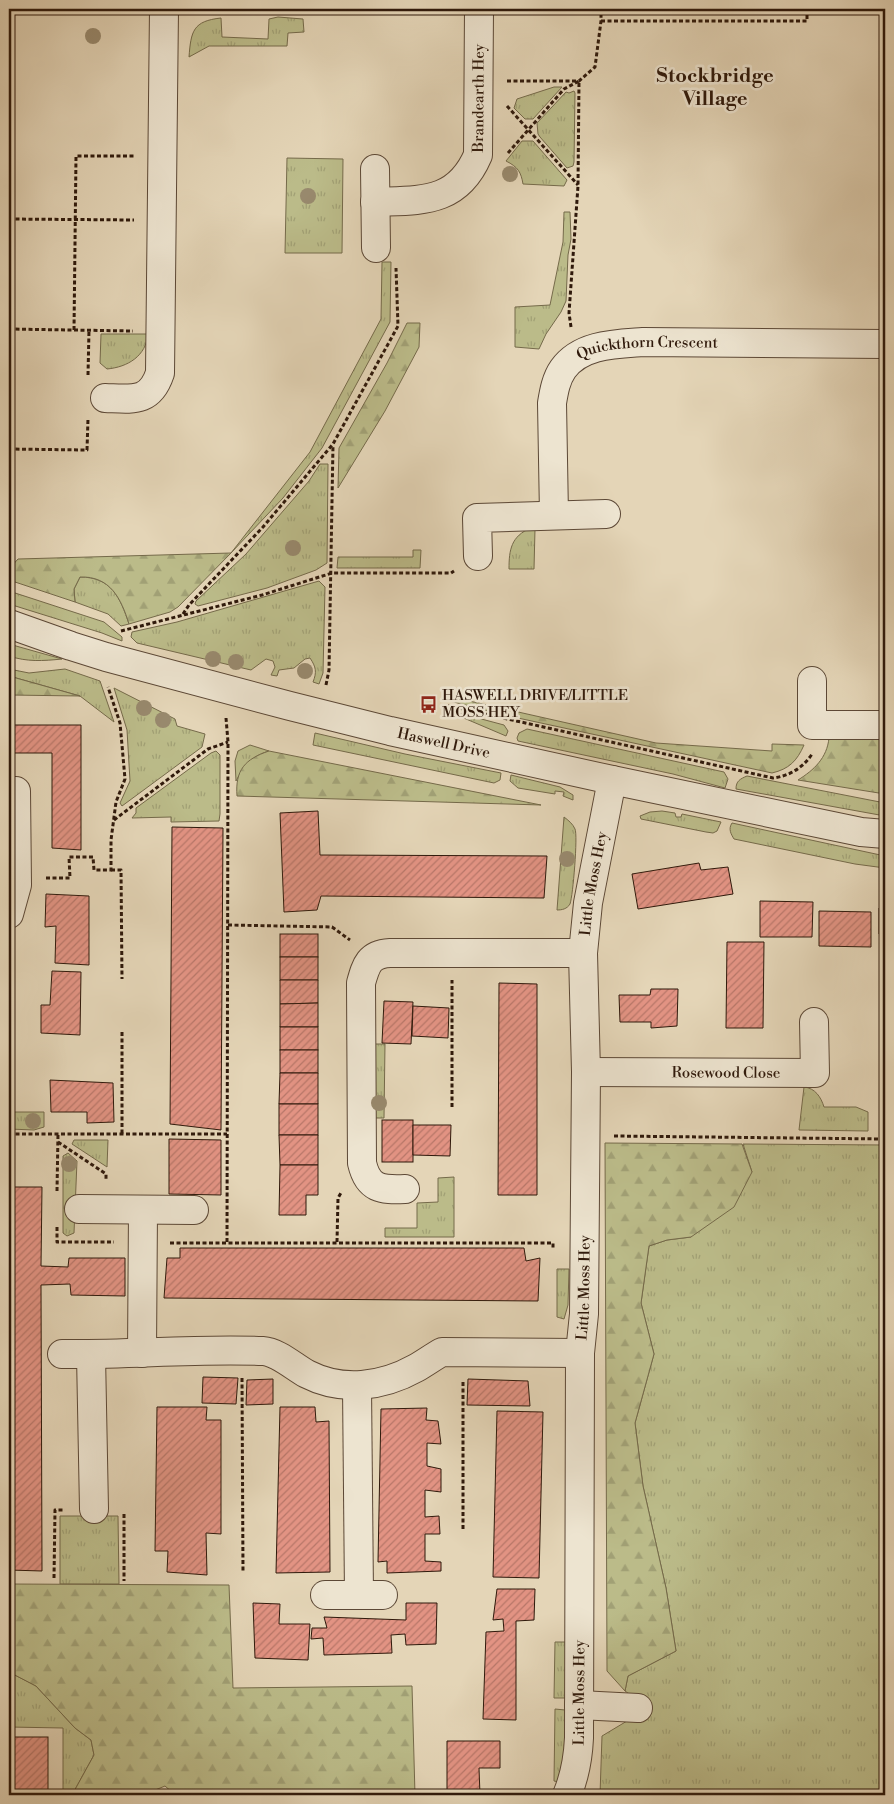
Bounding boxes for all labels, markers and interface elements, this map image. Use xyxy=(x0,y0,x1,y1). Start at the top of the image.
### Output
street label: Brandearth Hey xyxy=(469,43,488,154)
district label: Stockbridge Village xyxy=(656,64,774,112)
street label: Quickthorn Crescent xyxy=(573,332,719,364)
place label: HASWELL DRIVE/LITTLE MOSS HEY xyxy=(442,686,628,722)
bus stop icon: HASWELL DRIVE/LITTLE MOSS HEY xyxy=(418,694,438,714)
street label: Haswell Drive xyxy=(396,723,492,762)
street label: Little Moss Hey xyxy=(575,829,611,937)
street label: Rosewood Close xyxy=(672,1063,780,1082)
street label: Little Moss Hey xyxy=(572,1234,594,1341)
street label: Little Moss Hey xyxy=(569,1639,589,1746)

